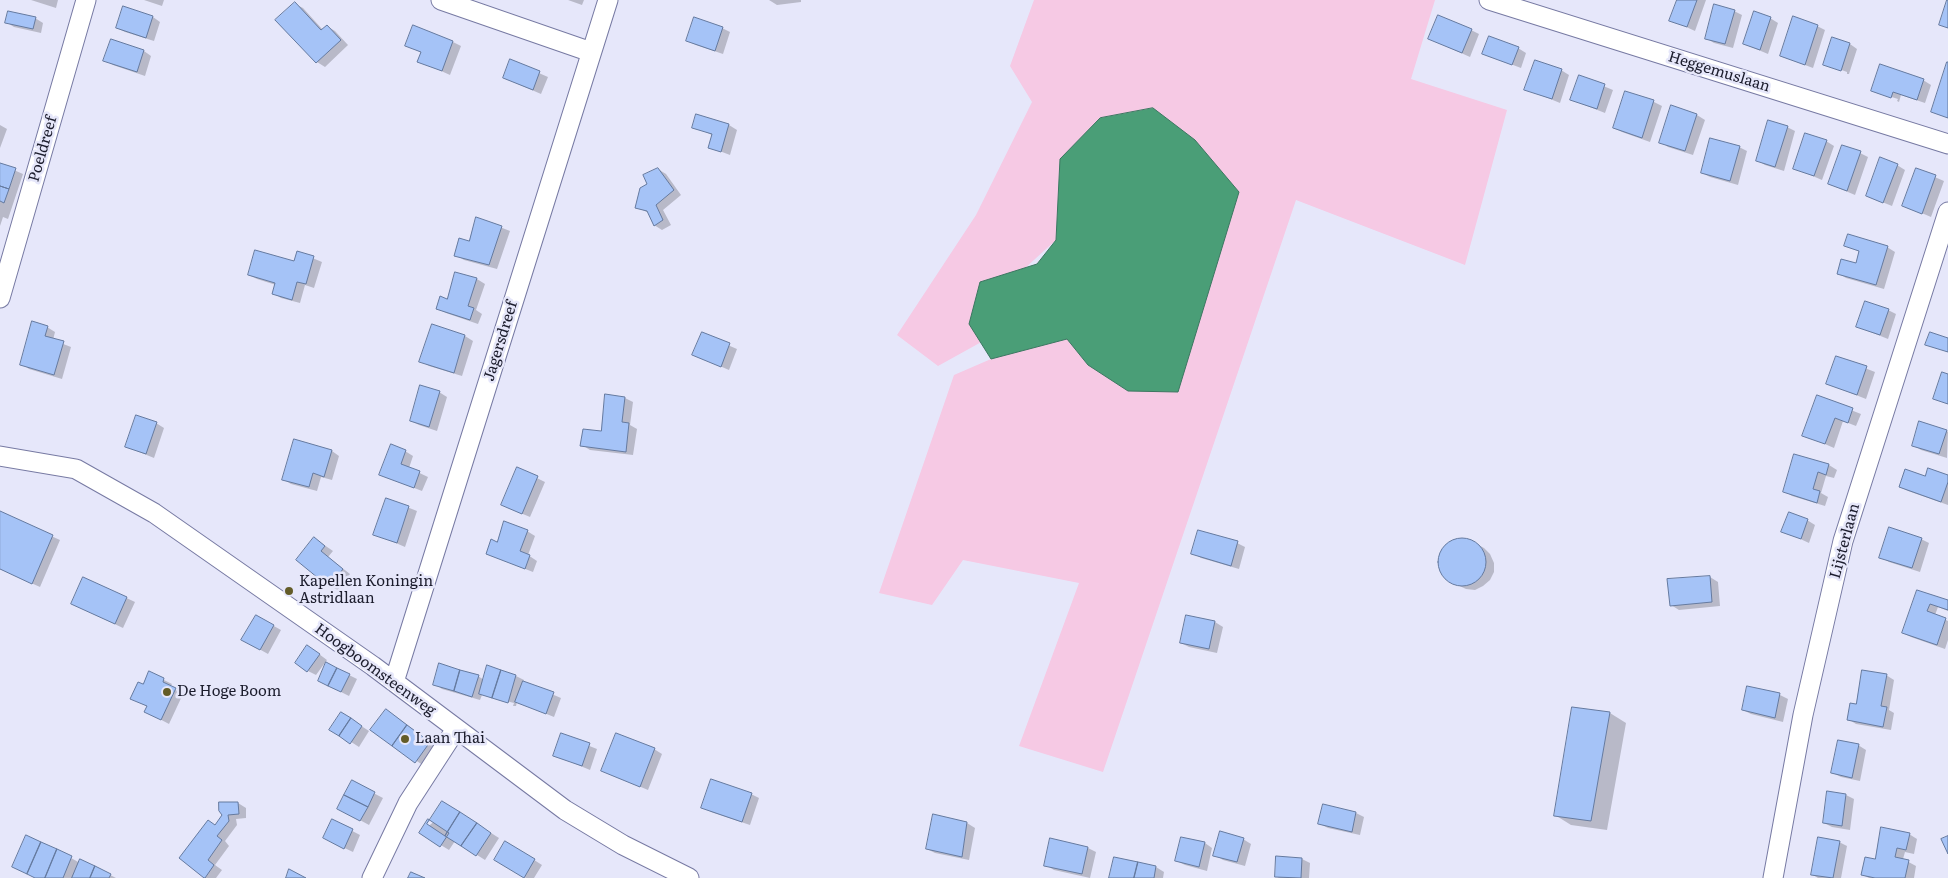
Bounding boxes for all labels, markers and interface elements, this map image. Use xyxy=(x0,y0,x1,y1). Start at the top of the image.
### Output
street label: Heggemuslaan xyxy=(1666,48,1772,96)
street label: Poeldreef xyxy=(25,114,61,184)
street label: Jagersdreef xyxy=(480,299,522,383)
street label: Lijsterlaan xyxy=(1826,501,1864,581)
place label: Kapellen Koningin Astridlaan xyxy=(299,573,433,608)
marker: Kapellen Koningin Astridlaan xyxy=(283,585,295,597)
street label: Hoogboomsteenweg xyxy=(311,620,439,720)
place label: De Hoge Boom xyxy=(177,683,281,701)
marker: De Hoge Boom xyxy=(161,686,173,698)
place label: Laan Thai xyxy=(415,730,485,748)
marker: Laan Thai xyxy=(399,733,411,745)

